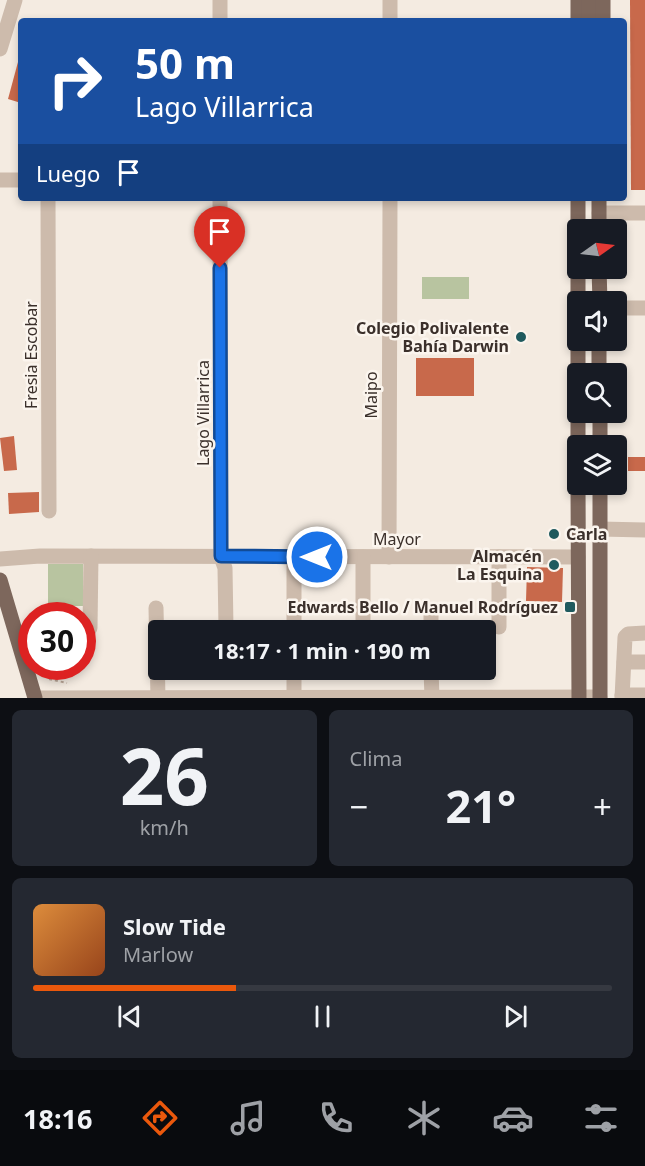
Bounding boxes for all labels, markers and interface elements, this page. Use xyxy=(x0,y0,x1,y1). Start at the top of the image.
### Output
text: 50 m xyxy=(135,34,235,91)
icon: right xyxy=(36,42,114,120)
text: Lago Villarrica xyxy=(135,88,314,125)
icon: arrive xyxy=(112,156,145,189)
text: Luego xyxy=(36,158,100,188)
pin xyxy=(194,206,245,268)
icon: arrive xyxy=(203,215,236,248)
north arrow xyxy=(567,219,627,279)
map controls xyxy=(567,219,627,495)
button: sound xyxy=(567,291,627,351)
street label: Fresia Escobar xyxy=(20,301,42,409)
place label: Colegio Polivalente Bahía Darwin xyxy=(356,317,509,357)
marker: Colegio Polivalente Bahía Darwin xyxy=(514,330,528,344)
street label: Lago Villarrica xyxy=(192,360,214,466)
button: search xyxy=(567,363,627,423)
street label: Maipo xyxy=(360,371,382,419)
button: layers xyxy=(567,435,627,495)
place label: Carla xyxy=(566,523,607,545)
position arrow xyxy=(285,525,349,589)
marker: Carla xyxy=(547,527,561,541)
street label: Mayor xyxy=(373,528,421,550)
place label: Almacén La Esquina xyxy=(457,545,542,585)
marker: Almacén La Esquina xyxy=(547,558,561,572)
place label: Edwards Bello / Manuel Rodríguez xyxy=(288,596,558,618)
marker: Edwards Bello / Manuel Rodríguez xyxy=(563,600,577,614)
speed limit sign: 30 xyxy=(18,602,96,680)
text: 18:17 · 1 min · 190 m xyxy=(213,635,431,665)
text: 26 xyxy=(120,722,209,828)
text: Clima xyxy=(350,745,402,772)
text: 21° xyxy=(445,775,516,836)
text: − xyxy=(350,784,368,829)
text: + xyxy=(593,784,612,829)
text: km/h xyxy=(140,814,189,841)
text: Slow Tide xyxy=(123,911,226,941)
text: Marlow xyxy=(123,941,193,968)
icon: previous xyxy=(113,1000,146,1033)
icon: pause xyxy=(306,1000,339,1033)
icon: next xyxy=(499,1000,532,1033)
icon: directions xyxy=(139,1097,181,1139)
icon: music xyxy=(227,1097,269,1139)
icon: phone xyxy=(315,1097,357,1139)
icon: climate xyxy=(403,1097,445,1139)
icon: car xyxy=(492,1097,534,1139)
icon: filters xyxy=(580,1097,622,1139)
text: 18:16 xyxy=(23,1100,92,1137)

